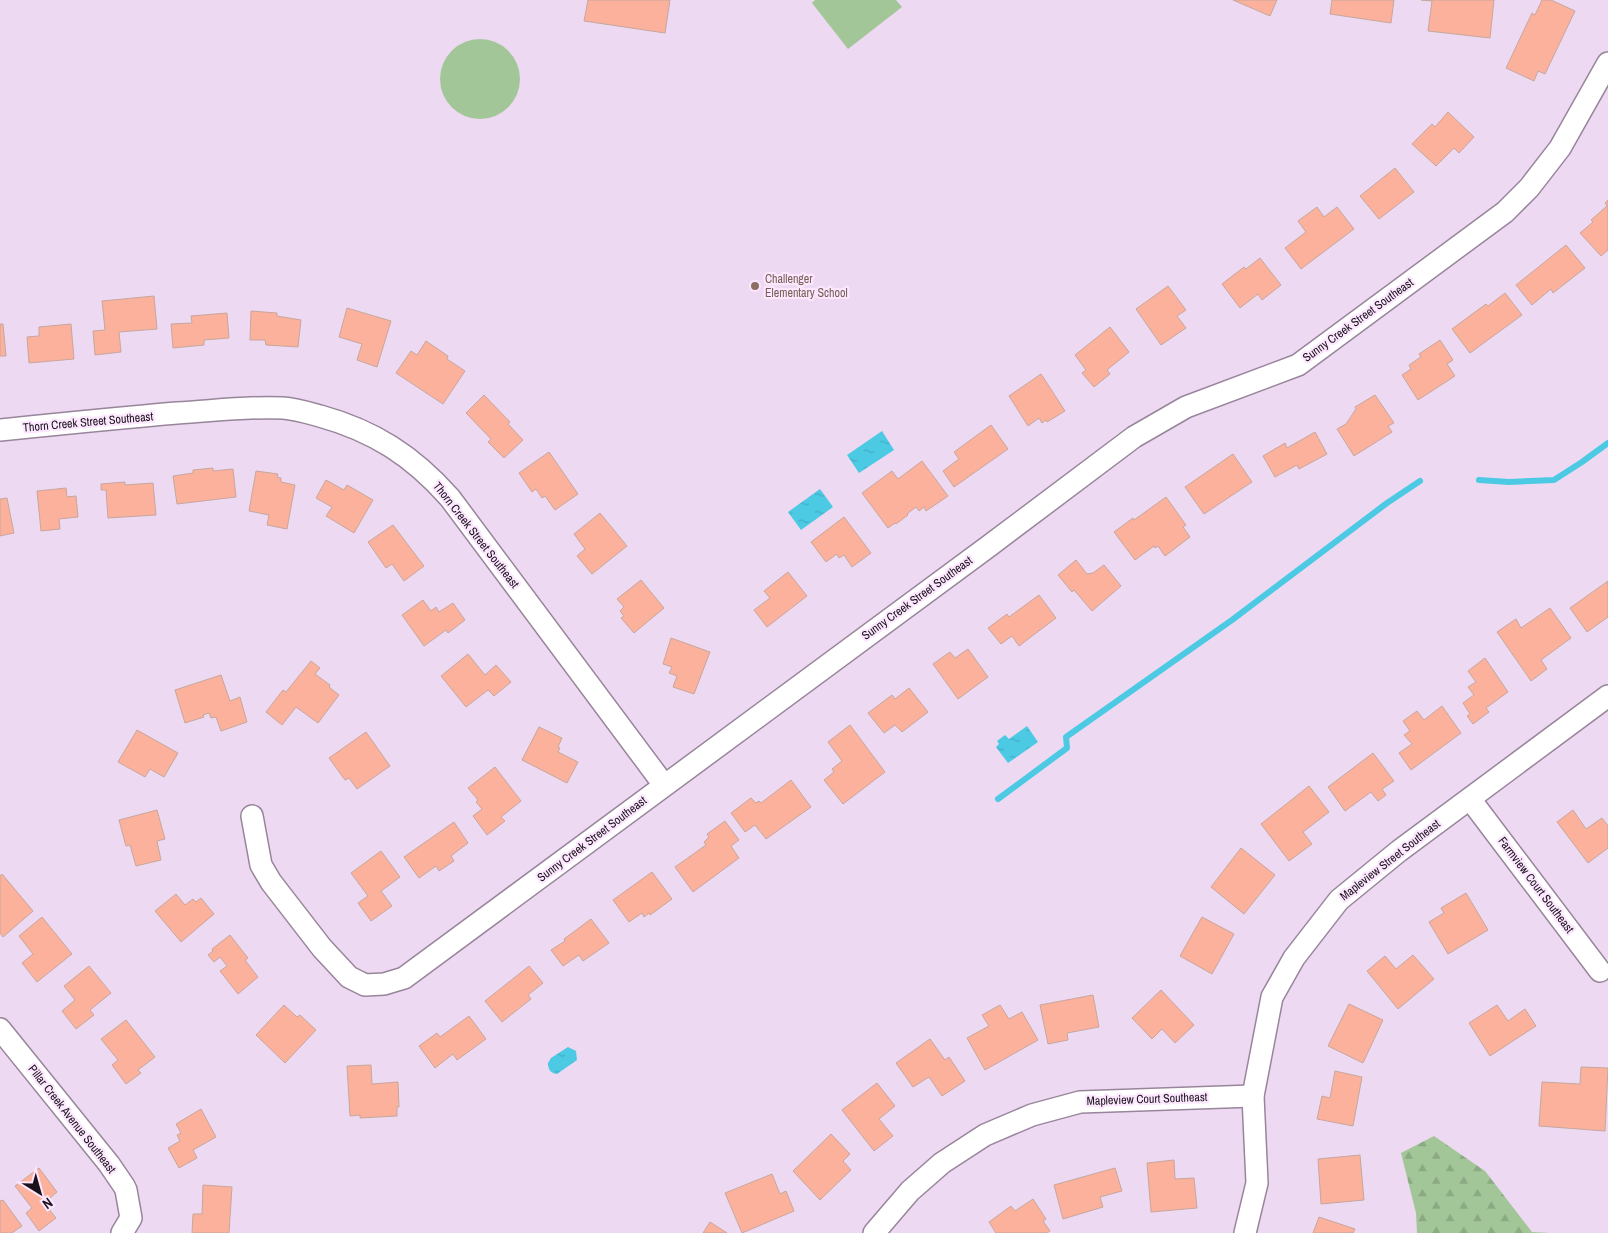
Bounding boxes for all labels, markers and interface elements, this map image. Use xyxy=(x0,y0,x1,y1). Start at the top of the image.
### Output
place label: Challenger Elementary School xyxy=(765,271,848,301)
street label: Sunny Creek Street Southeast xyxy=(1300,274,1417,366)
marker: Challenger Elementary School xyxy=(749,280,761,292)
street label: Thorn Creek Street Southeast xyxy=(22,408,154,436)
street label: Thorn Creek Street Southeast xyxy=(429,479,523,592)
street label: Sunny Creek Street Southeast xyxy=(859,552,976,644)
street label: Sunny Creek Street Southeast xyxy=(534,792,650,885)
street label: Mapleview Street Southeast xyxy=(1337,816,1444,904)
street label: Farmview Court Southeast xyxy=(1495,834,1578,937)
street label: Pillar Creek Avenue Southeast xyxy=(24,1061,120,1177)
street label: Mapleview Court Southeast xyxy=(1086,1089,1208,1109)
north arrow xyxy=(15,1168,65,1218)
text: N xyxy=(39,1194,57,1213)

